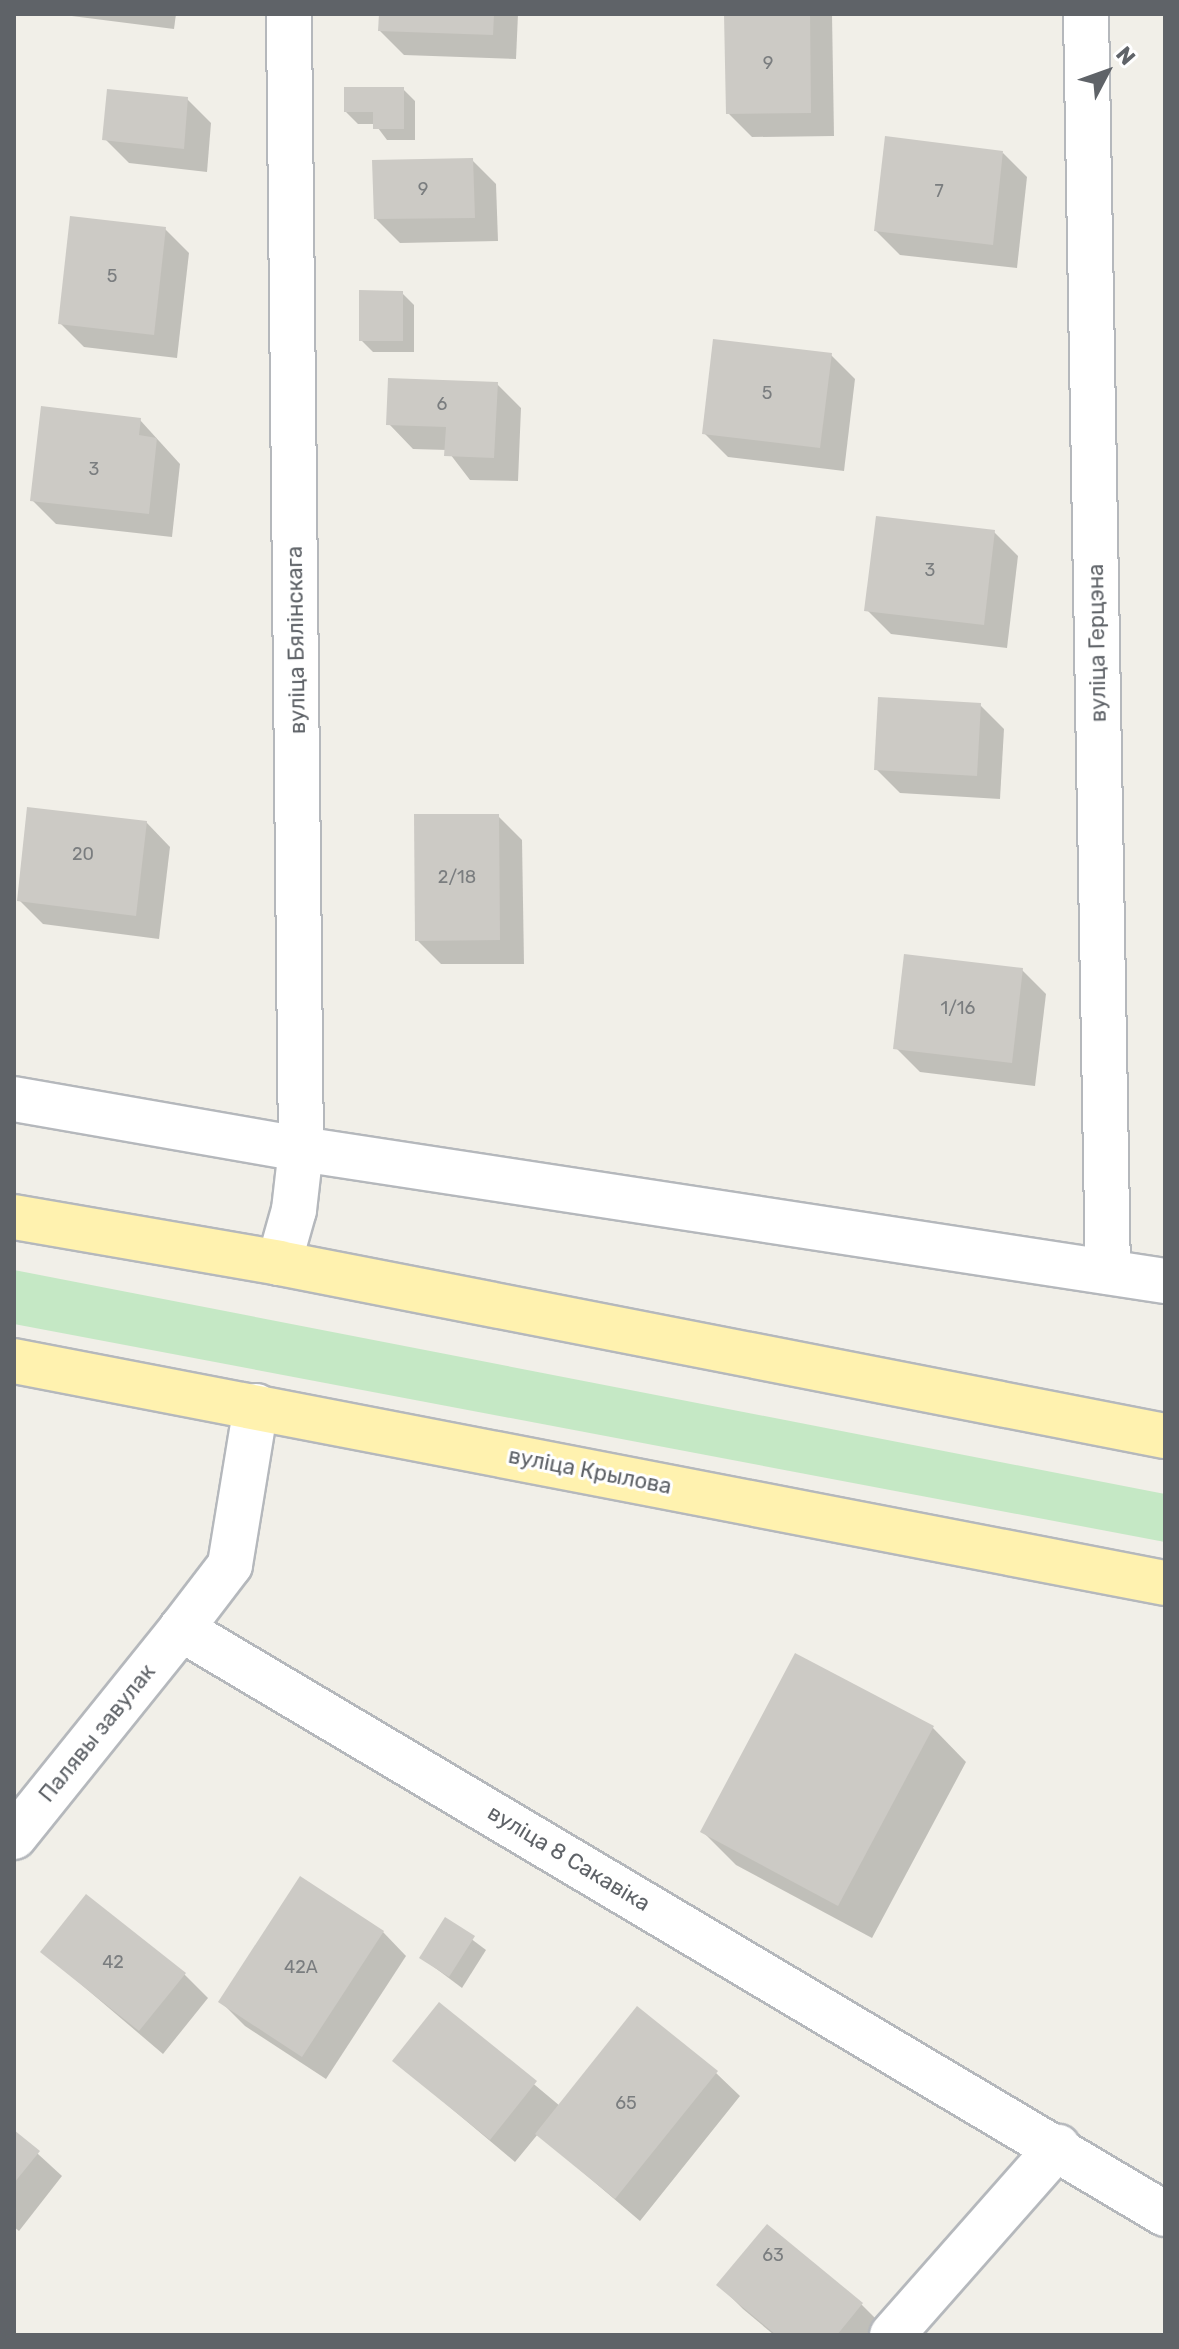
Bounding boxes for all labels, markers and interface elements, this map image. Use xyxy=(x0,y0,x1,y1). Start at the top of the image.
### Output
north arrow xyxy=(1067,32,1147,112)
text: N xyxy=(1110,41,1141,71)
house number: 9 xyxy=(763,52,773,74)
house number: 9 xyxy=(418,178,428,200)
house number: 7 xyxy=(934,180,944,202)
house number: 5 xyxy=(107,265,117,287)
house number: 5 xyxy=(762,382,772,404)
house number: 6 xyxy=(437,393,447,415)
house number: 3 xyxy=(89,458,99,480)
street label: вуліца Бялінскага xyxy=(281,546,311,734)
house number: 3 xyxy=(925,559,935,581)
street label: вуліца Герцэна xyxy=(1082,564,1112,722)
house number: 20 xyxy=(72,843,94,865)
house number: 2/18 xyxy=(438,866,476,888)
house number: 1/16 xyxy=(941,997,975,1019)
street label: вуліца Крылова xyxy=(506,1442,674,1500)
street label: Палявы завулак xyxy=(33,1659,161,1807)
street label: вуліца 8 Сакавіка xyxy=(483,1799,655,1917)
house number: 42 xyxy=(102,1951,124,1973)
house number: 42А xyxy=(284,1956,318,1978)
house number: 65 xyxy=(615,2092,637,2114)
house number: 63 xyxy=(762,2244,784,2266)

